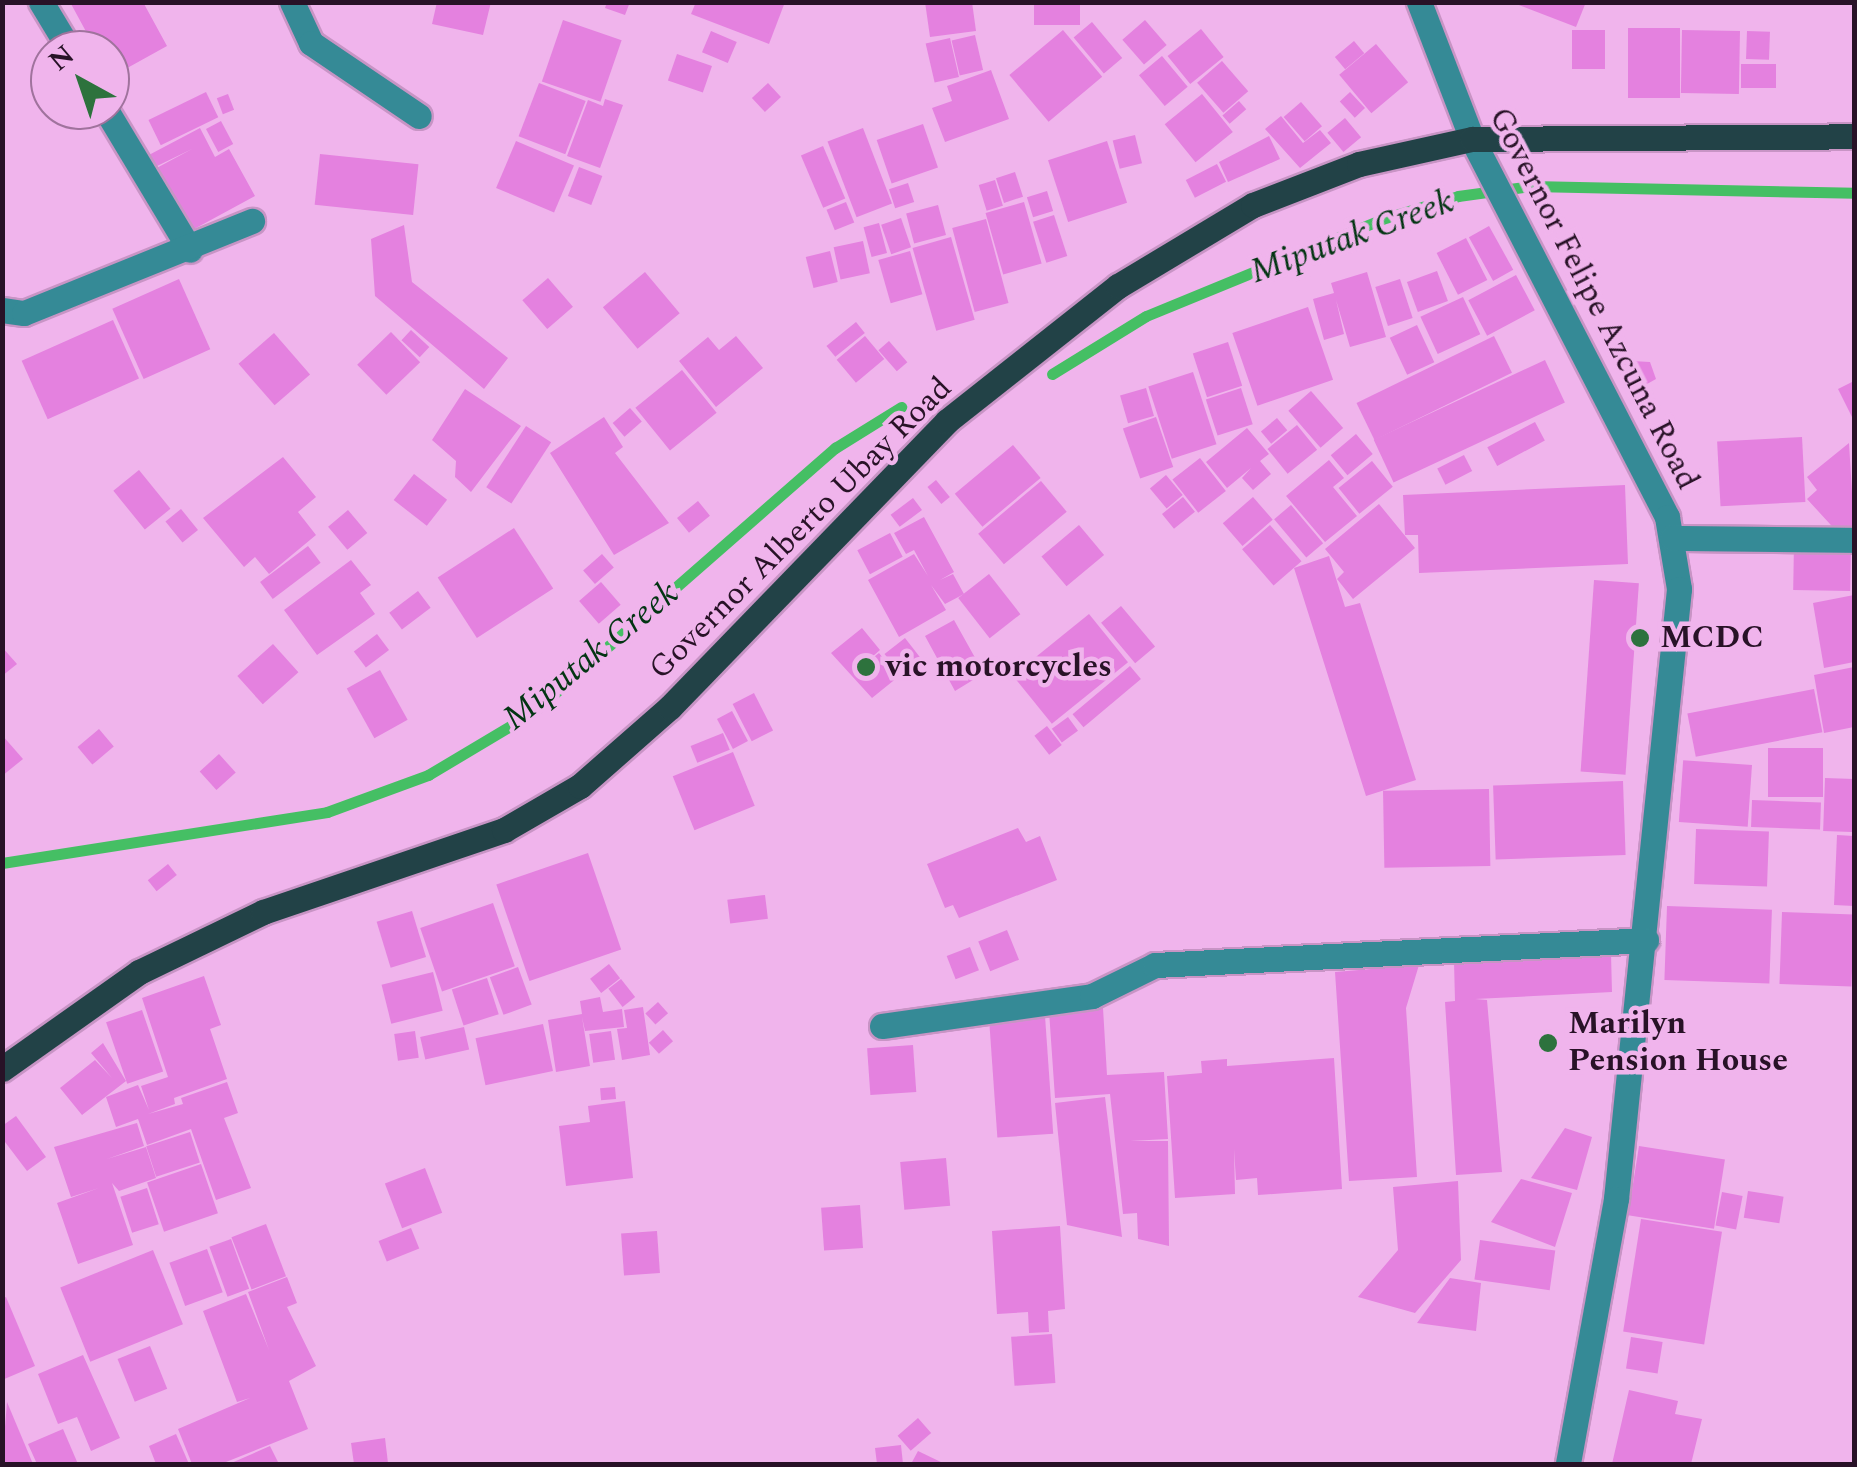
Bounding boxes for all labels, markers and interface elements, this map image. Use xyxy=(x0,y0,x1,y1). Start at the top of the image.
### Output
north arrow xyxy=(30,30,130,130)
text: N xyxy=(39,34,84,82)
street label: Governor Felipe Azcuna Road xyxy=(1480,102,1706,496)
water label: Miputak Creek xyxy=(1244,181,1460,293)
street label: Governor Alberto Ubay Road xyxy=(642,370,960,688)
water label: Miputak Creek xyxy=(495,572,687,740)
place label: MCDC xyxy=(1660,619,1764,657)
marker: MCDC xyxy=(1629,627,1651,649)
place label: vic motorcycles xyxy=(886,648,1112,686)
marker: vic motorcycles xyxy=(855,656,877,678)
place label: Marilyn Pension House xyxy=(1568,1006,1788,1081)
marker: Marilyn Pension House xyxy=(1537,1032,1559,1054)

